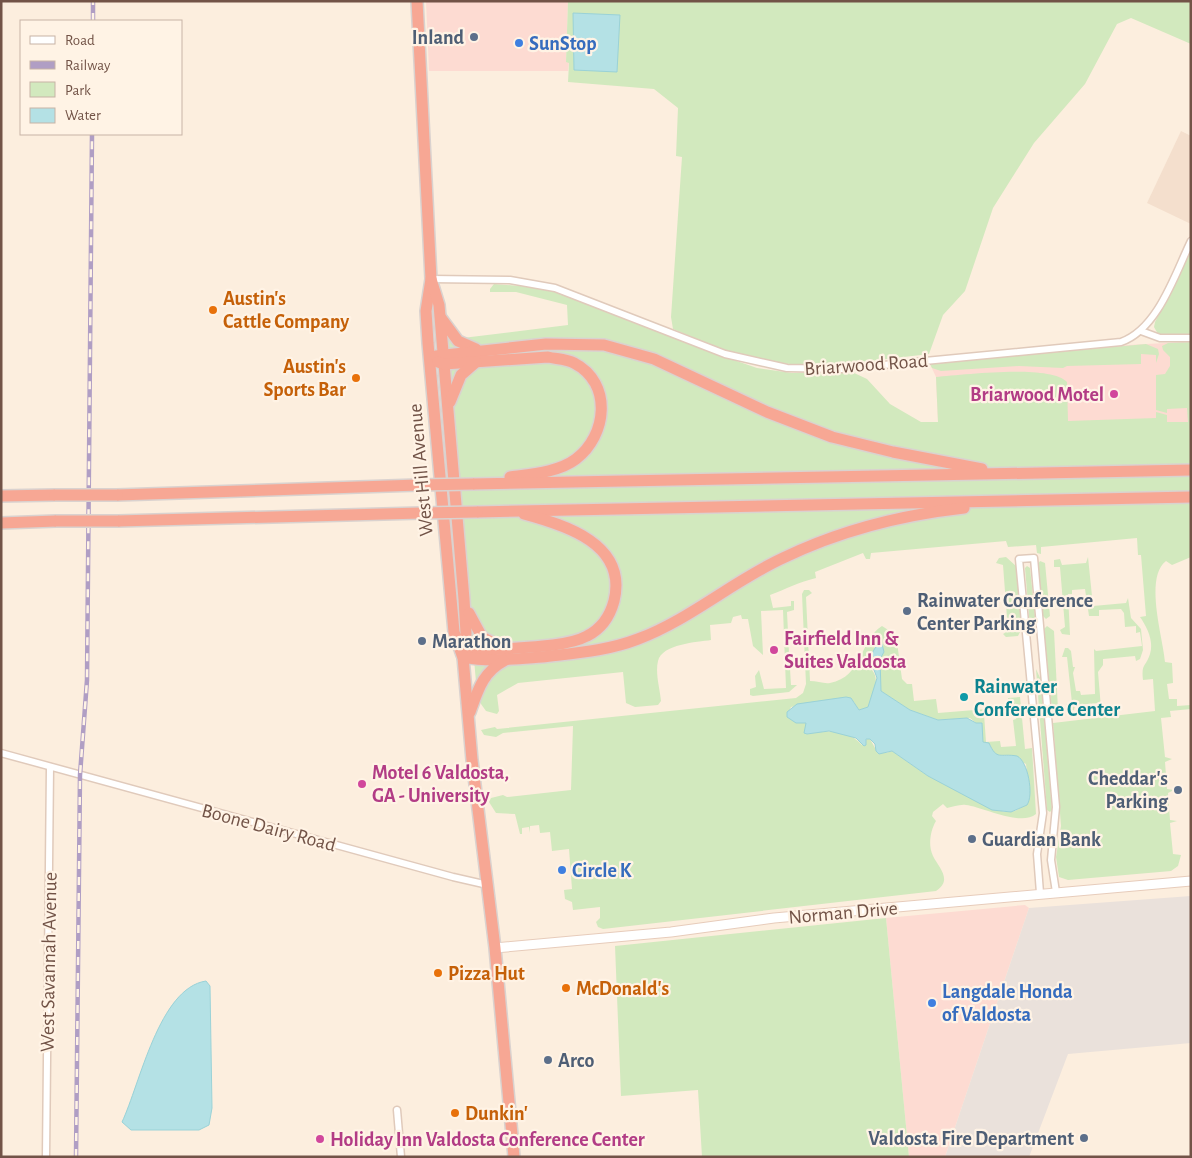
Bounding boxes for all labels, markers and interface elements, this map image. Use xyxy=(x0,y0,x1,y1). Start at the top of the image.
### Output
legend xyxy=(20,20,182,135)
place label: Inland xyxy=(412,28,464,48)
marker: Inland xyxy=(468,31,480,43)
text: Road xyxy=(65,33,95,48)
place label: SunStop xyxy=(529,34,597,54)
marker: SunStop xyxy=(513,37,525,49)
text: Railway xyxy=(65,58,111,73)
text: Park xyxy=(65,83,91,98)
text: Water xyxy=(65,108,101,123)
place label: Austin's Cattle Company xyxy=(223,289,349,332)
marker: Austin's Cattle Company xyxy=(207,304,219,316)
street label: Briarwood Road xyxy=(804,351,929,379)
place label: Austin's Sports Bar xyxy=(263,357,346,400)
marker: Austin's Sports Bar xyxy=(350,372,362,384)
place label: Briarwood Motel xyxy=(970,385,1104,405)
marker: Briarwood Motel xyxy=(1108,388,1120,400)
street label: West Hill Avenue xyxy=(405,403,437,537)
place label: Rainwater Conference Center Parking xyxy=(917,591,1093,634)
marker: Rainwater Conference Center Parking xyxy=(901,605,913,617)
place label: Fairfield Inn & Suites Valdosta xyxy=(784,629,907,672)
place label: Marathon xyxy=(432,632,511,652)
marker: Marathon xyxy=(416,635,428,647)
marker: Fairfield Inn & Suites Valdosta xyxy=(768,644,780,656)
place label: Rainwater Conference Center xyxy=(974,677,1120,720)
marker: Rainwater Conference Center xyxy=(958,691,970,703)
place label: Motel 6 Valdosta, GA - University xyxy=(372,763,509,806)
place label: Cheddar's Parking xyxy=(1088,769,1169,812)
marker: Motel 6 Valdosta, GA - University xyxy=(356,778,368,790)
marker: Cheddar's Parking xyxy=(1172,784,1184,796)
street label: Boone Dairy Road xyxy=(199,800,338,856)
place label: Guardian Bank xyxy=(982,830,1101,850)
marker: Guardian Bank xyxy=(966,833,978,845)
place label: Circle K xyxy=(572,861,632,881)
marker: Circle K xyxy=(556,864,568,876)
street label: West Savannah Avenue xyxy=(37,872,61,1052)
street label: Norman Drive xyxy=(788,898,899,928)
place label: Pizza Hut xyxy=(448,964,525,984)
marker: Pizza Hut xyxy=(432,967,444,979)
place label: McDonald's xyxy=(576,979,669,999)
marker: McDonald's xyxy=(560,982,572,994)
place label: Langdale Honda of Valdosta xyxy=(942,982,1073,1025)
marker: Langdale Honda of Valdosta xyxy=(926,997,938,1009)
place label: Arco xyxy=(558,1051,595,1071)
marker: Arco xyxy=(542,1054,554,1066)
place label: Dunkin' xyxy=(465,1104,528,1124)
marker: Dunkin' xyxy=(449,1107,461,1119)
place label: Valdosta Fire Department xyxy=(868,1129,1074,1149)
place label: Holiday Inn Valdosta Conference Center xyxy=(330,1130,645,1150)
marker: Valdosta Fire Department xyxy=(1078,1132,1090,1144)
marker: Holiday Inn Valdosta Conference Center xyxy=(314,1133,326,1145)

